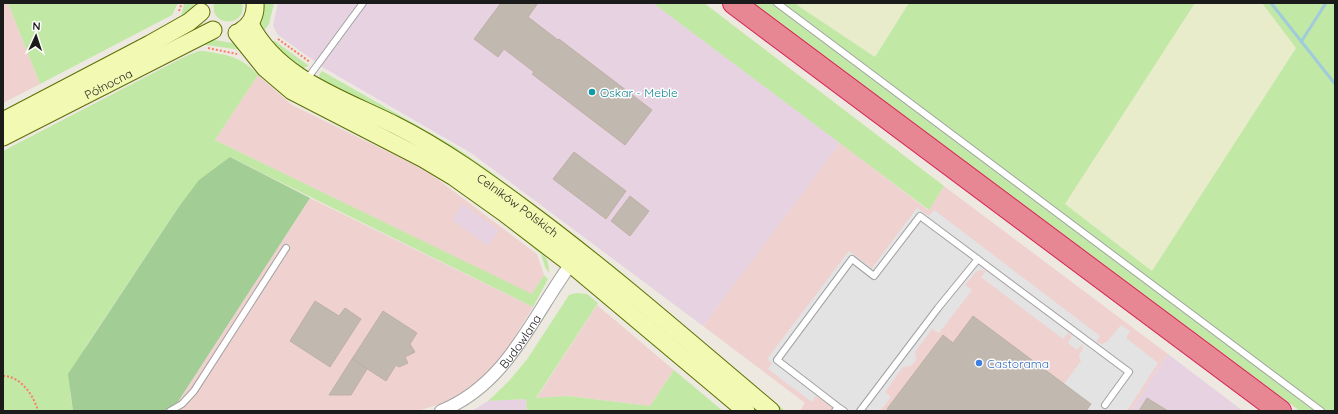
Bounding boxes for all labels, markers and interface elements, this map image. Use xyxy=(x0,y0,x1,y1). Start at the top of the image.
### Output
north arrow xyxy=(16,16,56,56)
text: N xyxy=(32,19,41,33)
street label: Północna xyxy=(82,65,135,102)
place label: Oskar - Meble xyxy=(600,85,678,100)
marker: Oskar - Meble xyxy=(587,87,597,97)
street label: Celników Polskich xyxy=(474,170,562,240)
street label: Budowlana xyxy=(496,311,544,371)
place label: Castorama xyxy=(987,356,1049,371)
marker: Castorama xyxy=(974,358,984,368)

